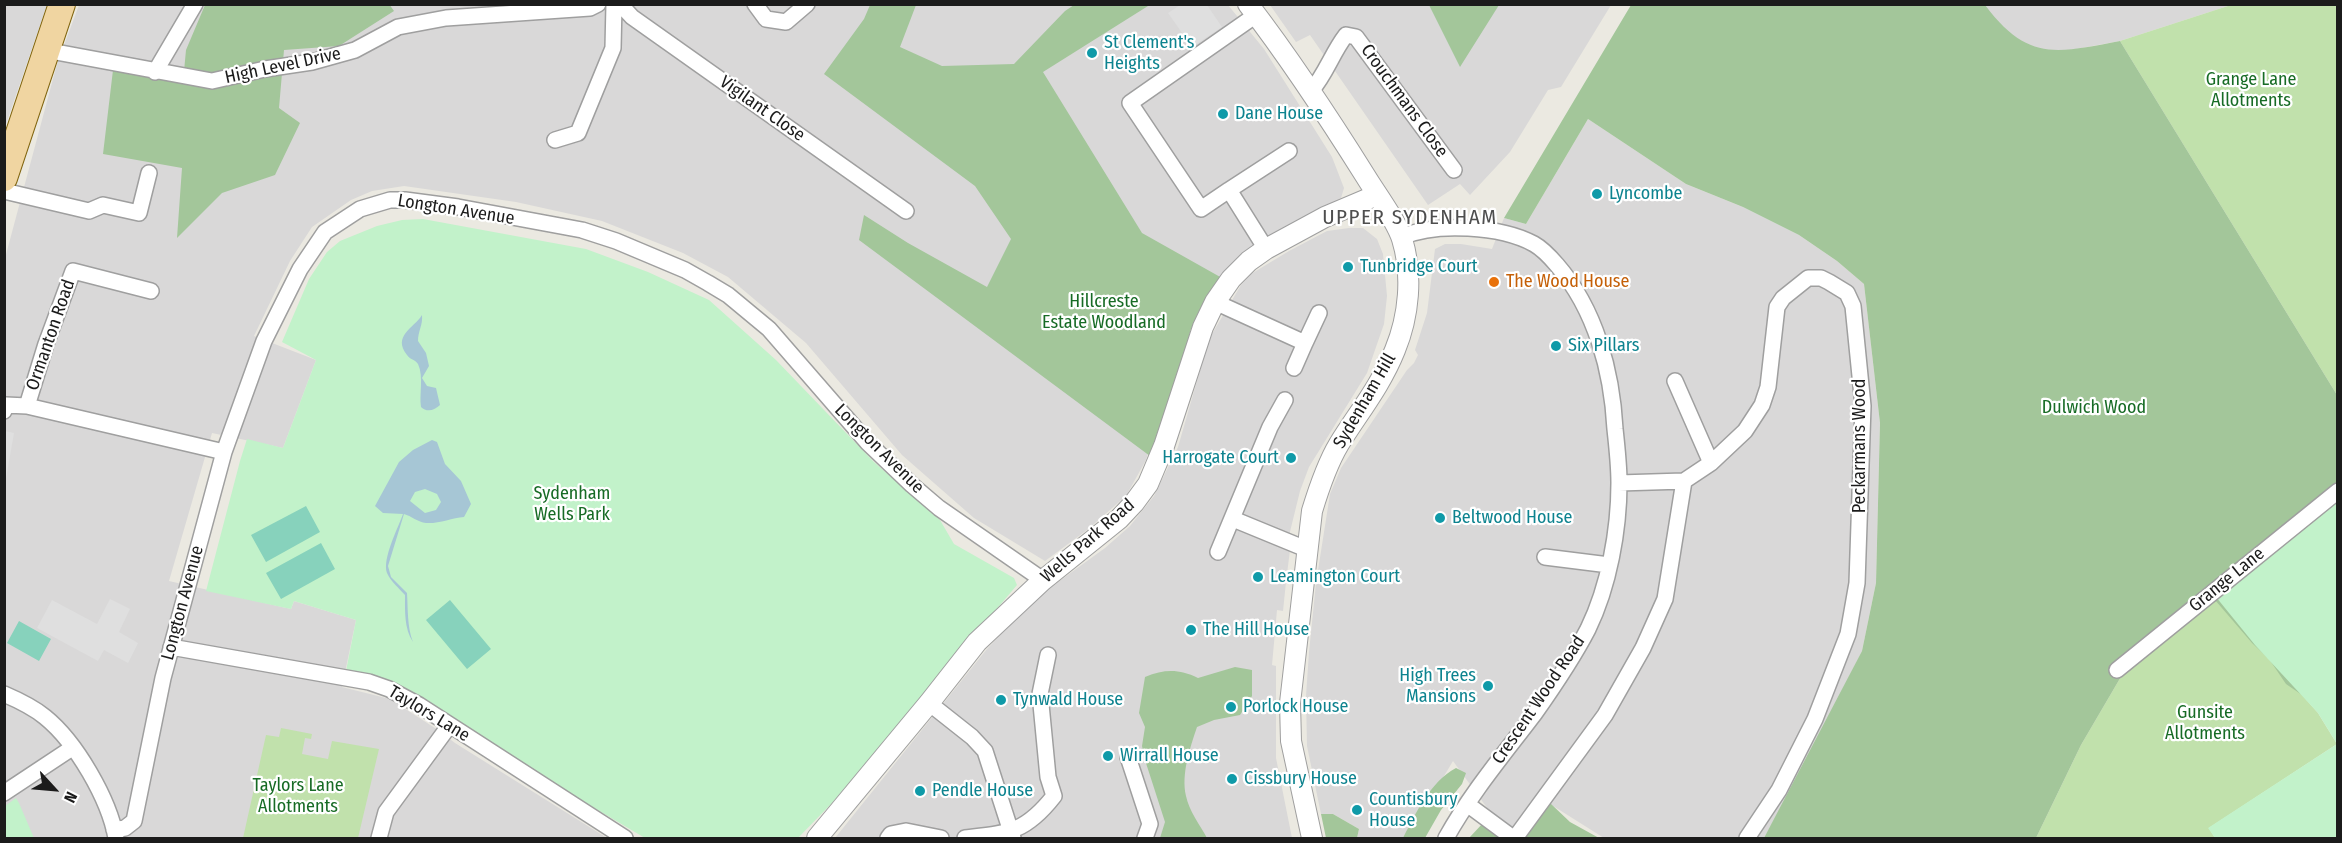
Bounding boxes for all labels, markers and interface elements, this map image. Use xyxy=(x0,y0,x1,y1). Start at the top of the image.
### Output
place label: St Clement's Heights xyxy=(1104,32,1195,74)
street label: Crouchmans Close xyxy=(1356,40,1452,162)
street label: High Level Drive xyxy=(223,43,343,89)
marker: St Clement's Heights xyxy=(1085,46,1099,60)
park label: Grange Lane Allotments xyxy=(2206,69,2296,112)
street label: Vigilant Close xyxy=(715,72,809,146)
place label: Dane House xyxy=(1235,103,1323,125)
marker: Dane House xyxy=(1216,107,1230,121)
place label: Lyncombe xyxy=(1609,183,1682,205)
marker: Lyncombe xyxy=(1590,187,1604,201)
street label: Longton Avenue xyxy=(396,190,516,230)
district label: UPPER SYDENHAM xyxy=(1322,205,1498,231)
place label: Tunbridge Court xyxy=(1360,256,1478,278)
marker: Tunbridge Court xyxy=(1341,260,1355,274)
place label: The Wood House xyxy=(1506,271,1629,293)
marker: The Wood House xyxy=(1487,275,1501,289)
street label: Ormanton Road xyxy=(22,277,80,393)
park label: Hillcreste Estate Woodland xyxy=(1042,291,1166,334)
place label: Six Pillars xyxy=(1568,335,1639,357)
marker: Six Pillars xyxy=(1549,339,1563,353)
street label: Sydenham Hill xyxy=(1329,350,1401,452)
street label: Peckarmans Wood xyxy=(1849,379,1871,513)
park label: Dulwich Wood xyxy=(2042,397,2146,419)
street label: Longton Avenue xyxy=(830,400,928,498)
place label: Harrogate Court xyxy=(1162,447,1279,469)
marker: Harrogate Court xyxy=(1284,451,1298,465)
park label: Sydenham Wells Park xyxy=(534,483,610,526)
street label: Wells Park Road xyxy=(1037,494,1139,588)
place label: Beltwood House xyxy=(1452,507,1572,529)
marker: Beltwood House xyxy=(1433,511,1447,525)
street label: Longton Avenue xyxy=(157,543,209,663)
street label: Grange Lane xyxy=(2185,543,2269,617)
place label: Leamington Court xyxy=(1270,566,1400,588)
marker: Leamington Court xyxy=(1251,570,1265,584)
place label: The Hill House xyxy=(1203,619,1309,641)
marker: The Hill House xyxy=(1184,623,1198,637)
street label: Crescent Wood Road xyxy=(1488,632,1590,768)
place label: High Trees Mansions xyxy=(1399,665,1476,708)
marker: High Trees Mansions xyxy=(1481,679,1495,693)
street label: Taylors Lane xyxy=(384,681,474,747)
place label: Tynwald House xyxy=(1013,689,1123,711)
marker: Tynwald House xyxy=(994,693,1008,707)
place label: Porlock House xyxy=(1243,696,1348,718)
marker: Porlock House xyxy=(1224,700,1238,714)
park label: Gunsite Allotments xyxy=(2165,702,2245,744)
place label: Wirrall House xyxy=(1120,745,1219,767)
marker: Wirrall House xyxy=(1101,749,1115,763)
north arrow xyxy=(24,759,84,819)
place label: Cissbury House xyxy=(1244,768,1357,790)
marker: Cissbury House xyxy=(1225,772,1239,786)
park label: Taylors Lane Allotments xyxy=(252,775,344,818)
place label: Pendle House xyxy=(932,780,1033,802)
marker: Pendle House xyxy=(913,784,927,798)
text: N xyxy=(60,789,81,806)
place label: Countisbury House xyxy=(1369,789,1458,832)
marker: Countisbury House xyxy=(1350,803,1364,817)

